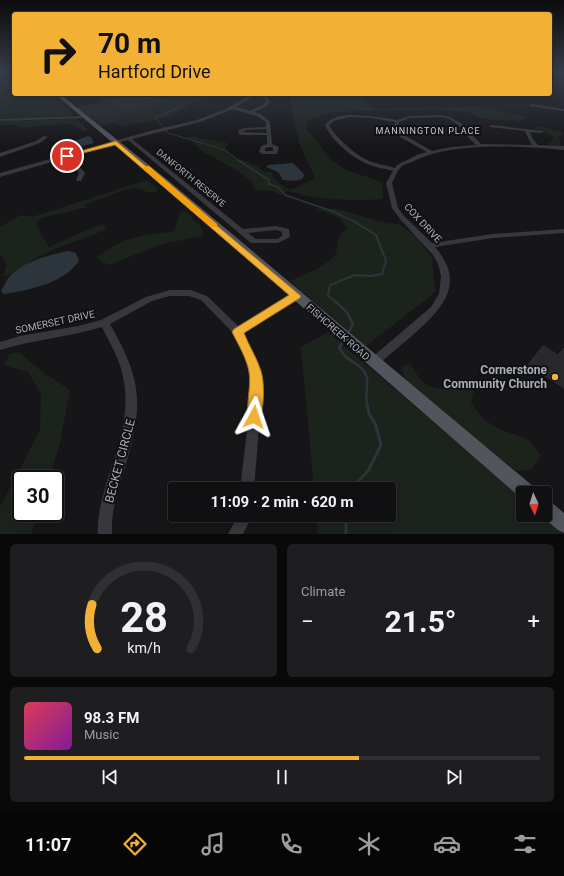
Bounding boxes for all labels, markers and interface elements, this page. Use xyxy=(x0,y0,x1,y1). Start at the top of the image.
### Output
text: 70 m xyxy=(98,27,161,60)
icon: right xyxy=(32,28,84,80)
text: Hartford Drive xyxy=(98,61,211,82)
district label: MANNINGTON PLACE xyxy=(375,126,481,136)
pin xyxy=(50,139,84,173)
icon: arrive xyxy=(56,145,78,167)
street label: DANFORTH RESERVE xyxy=(154,147,228,209)
street label: COX DRIVE xyxy=(402,201,444,245)
street label: FISHCREEK ROAD xyxy=(304,302,372,362)
street label: SOMERSET DRIVE xyxy=(14,308,96,336)
place label: Cornerstone Community Church xyxy=(443,363,548,391)
marker: Cornerstone Community Church xyxy=(550,372,560,382)
position arrow xyxy=(233,396,275,438)
street label: BECKET CIRCLE xyxy=(102,417,138,504)
speed limit sign: 30 xyxy=(12,470,64,522)
north arrow xyxy=(516,486,552,522)
map controls xyxy=(516,486,552,522)
text: 11:09 · 2 min · 620 m xyxy=(211,493,353,511)
text: Climate xyxy=(301,584,345,599)
text: 28 xyxy=(120,592,167,641)
text: 21.5° xyxy=(385,604,457,639)
text: − xyxy=(301,609,314,634)
text: + xyxy=(528,609,540,634)
text: km/h xyxy=(127,639,160,655)
text: 98.3 FM xyxy=(84,709,139,727)
text: Music xyxy=(84,727,119,742)
icon: previous xyxy=(99,766,121,788)
icon: pause xyxy=(271,766,293,788)
icon: next xyxy=(443,766,465,788)
icon: directions xyxy=(121,830,149,858)
icon: music xyxy=(199,830,227,858)
icon: phone xyxy=(277,830,305,858)
icon: climate xyxy=(355,830,383,858)
icon: car xyxy=(433,830,461,858)
icon: filters xyxy=(511,830,539,858)
text: 11:07 xyxy=(25,834,71,855)

